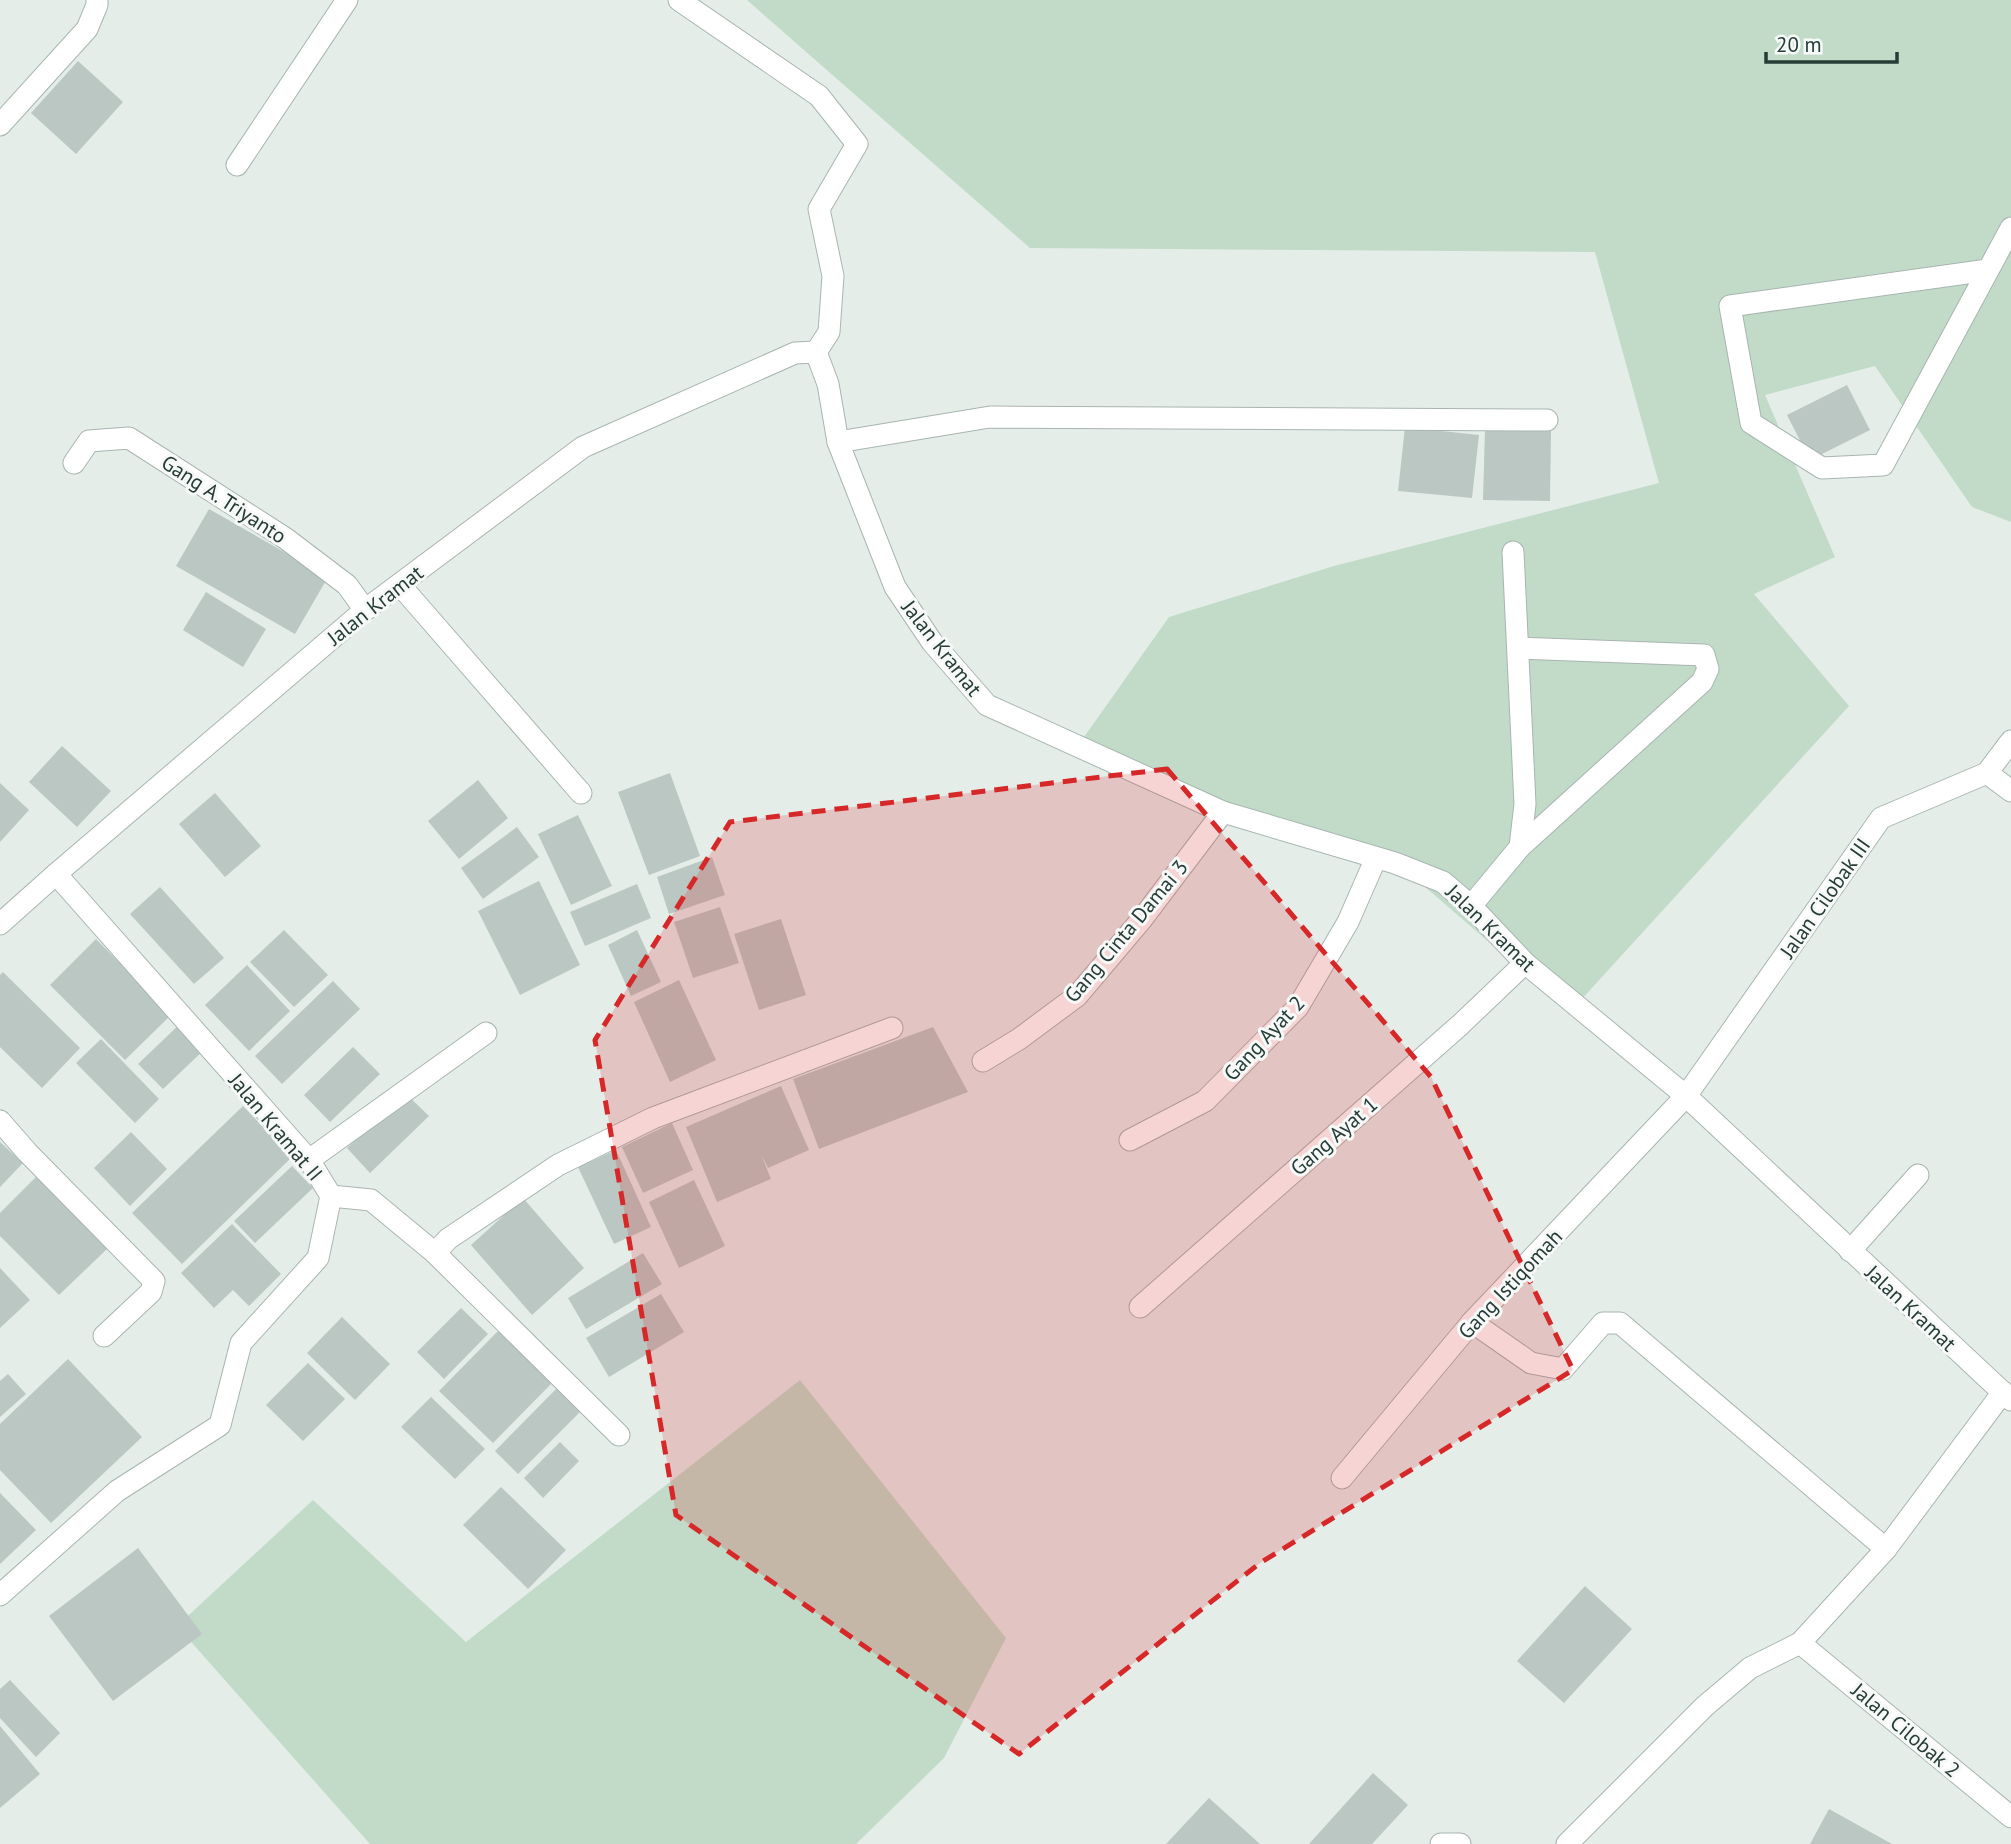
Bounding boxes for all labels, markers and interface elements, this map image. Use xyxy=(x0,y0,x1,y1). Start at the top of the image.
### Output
scale bar xyxy=(1766,21,1897,65)
text: 20 m xyxy=(1776,31,1822,58)
street label: Gang A. Triyanto xyxy=(156,449,292,549)
street label: Jalan Kramat xyxy=(321,559,428,652)
street label: Jalan Kramat xyxy=(895,594,988,701)
street label: Jalan Cilobak III xyxy=(1773,833,1876,964)
street label: Gang Cinta Damai 3 xyxy=(1058,854,1194,1008)
street label: Jalan Kramat xyxy=(1440,878,1542,977)
street label: Gang Ayat 2 xyxy=(1218,990,1310,1086)
street label: Jalan Kramat II xyxy=(222,1067,329,1186)
street label: Gang Ayat 1 xyxy=(1285,1091,1383,1181)
street label: Gang Istiqomah xyxy=(1452,1223,1568,1345)
street label: Jalan Kramat xyxy=(1859,1258,1962,1357)
street label: Jalan Cilobak 2 xyxy=(1845,1676,1966,1783)

